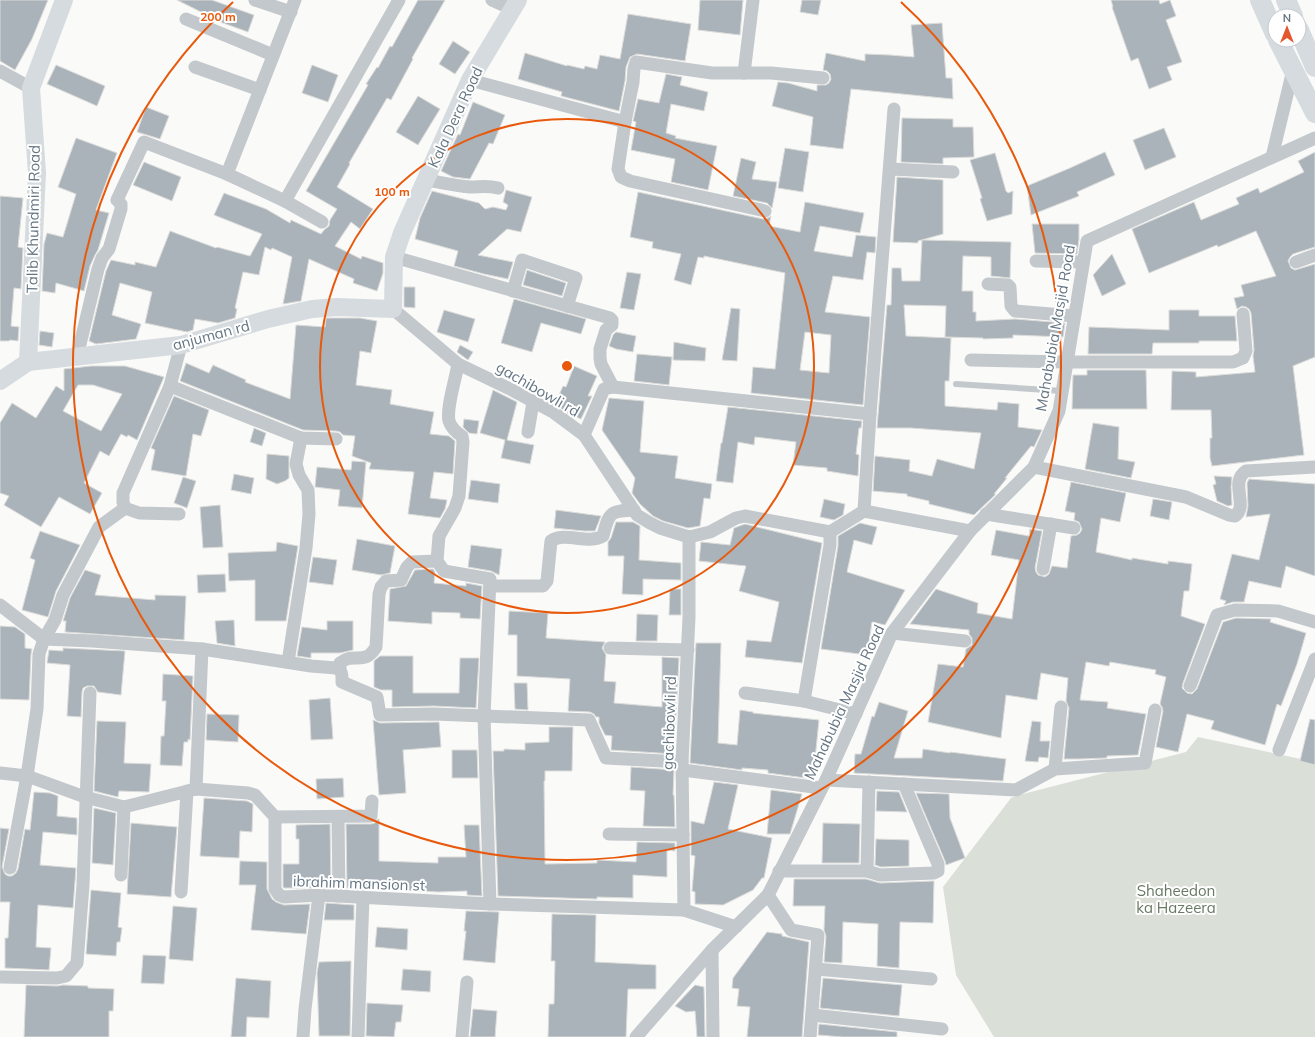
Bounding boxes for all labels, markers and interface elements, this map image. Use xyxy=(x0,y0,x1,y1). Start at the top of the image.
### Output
north arrow xyxy=(1267,8,1307,48)
text: 200 m xyxy=(200,9,236,24)
text: N xyxy=(1283,11,1291,25)
street label: Kala Dera Road xyxy=(423,63,487,171)
street label: Talib Khundmiri Road xyxy=(22,145,44,293)
text: 100 m xyxy=(374,184,410,199)
street label: Mahabubia Masjid Road xyxy=(1031,243,1079,413)
street label: anjuman rd xyxy=(170,316,252,354)
street label: gachibowli rd xyxy=(493,357,583,421)
centre of rings xyxy=(560,359,574,373)
street label: Mahabubia Masjid Road xyxy=(800,621,888,783)
street label: gachibowli rd xyxy=(658,676,680,770)
street label: ibrahim mansion st xyxy=(293,871,425,895)
park label: Shaheedon ka Hazeera xyxy=(1136,881,1216,917)

